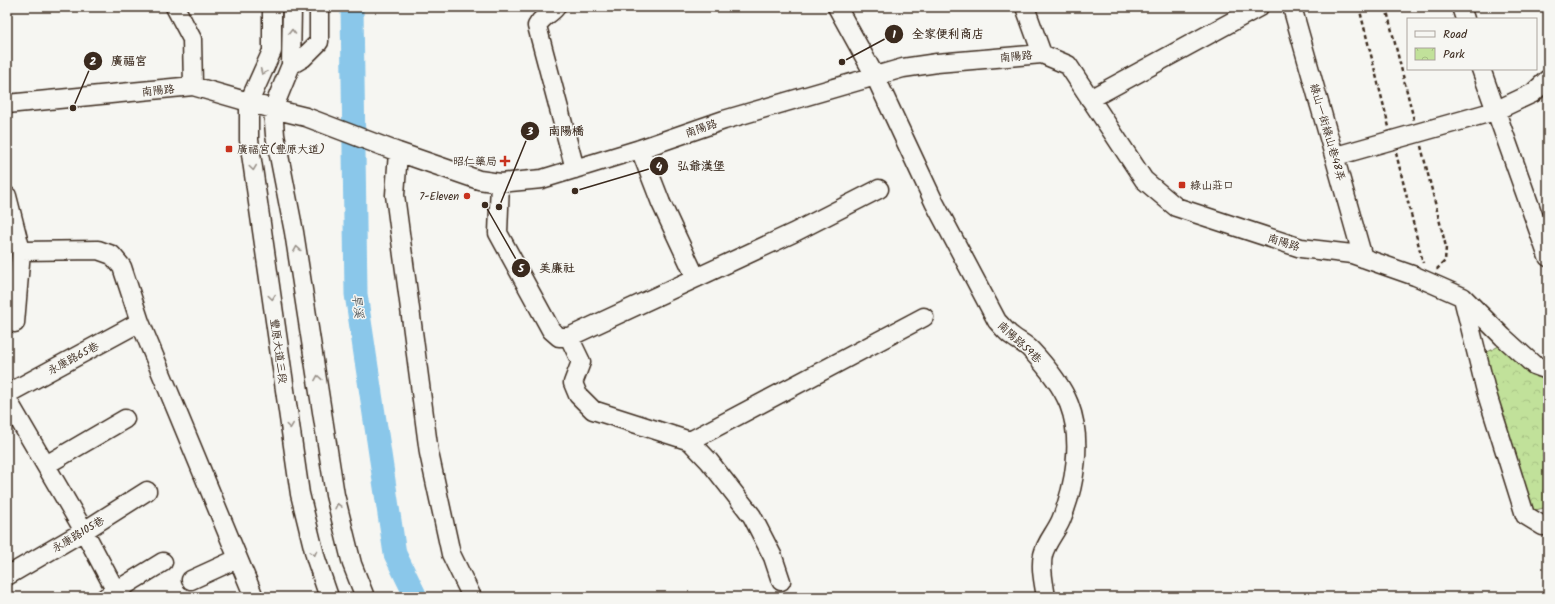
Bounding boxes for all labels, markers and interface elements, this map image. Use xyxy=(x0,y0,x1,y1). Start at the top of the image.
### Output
legend xyxy=(1407,18,1537,70)
callout: 全家便利商店 xyxy=(884,22,992,46)
text: 1 xyxy=(892,25,896,44)
text: 全家便利商店 xyxy=(912,25,984,44)
text: Road xyxy=(1443,25,1468,44)
one-way arrow xyxy=(287,29,296,35)
text: Park xyxy=(1443,45,1465,64)
street label: 南陽路 xyxy=(999,47,1033,67)
callout: 廣福宮 xyxy=(83,49,155,73)
text: 2 xyxy=(90,52,97,71)
text: 廣福宮 xyxy=(111,52,147,71)
one-way arrow xyxy=(260,68,268,75)
street label: 南陽路 xyxy=(141,80,175,102)
street label: 綠山一街綠山巷48弄 xyxy=(1305,81,1350,183)
street label: 南陽路 xyxy=(683,115,720,143)
callout: 南陽橋 xyxy=(520,119,592,143)
text: 3 xyxy=(526,122,534,141)
text: 南陽橋 xyxy=(548,122,584,141)
place label: 廣福宮(豐原大道) xyxy=(237,141,325,159)
marker: 廣福宮(豐原大道) xyxy=(224,144,234,154)
place label: 昭仁藥局 xyxy=(453,153,497,171)
callout: 弘爺漢堡 xyxy=(649,154,733,178)
marker: 昭仁藥局 xyxy=(500,156,510,166)
text: 4 xyxy=(656,157,663,176)
text: 弘爺漢堡 xyxy=(677,157,725,176)
one-way arrow xyxy=(248,165,257,172)
place label: 綠山莊口 xyxy=(1190,177,1234,195)
marker: 綠山莊口 xyxy=(1177,180,1187,190)
place label: 7-Eleven xyxy=(419,188,459,206)
marker: 7-Eleven xyxy=(462,191,472,201)
street label: 南陽路 xyxy=(1265,230,1302,256)
one-way arrow xyxy=(293,246,302,252)
callout: 美廉社 xyxy=(511,256,583,280)
text: 5 xyxy=(517,259,525,278)
text: 美廉社 xyxy=(539,259,575,278)
water label: 旱溪 xyxy=(347,293,369,320)
one-way arrow xyxy=(267,294,276,300)
street label: 豐原大道三段 xyxy=(265,317,292,385)
street label: 南陽路59巷 xyxy=(993,317,1046,368)
street label: 永康路65巷 xyxy=(45,338,102,380)
one-way arrow xyxy=(314,375,322,381)
one-way arrow xyxy=(285,423,294,429)
one-way arrow xyxy=(334,503,342,509)
street label: 永康路105巷 xyxy=(49,512,108,558)
one-way arrow xyxy=(310,550,318,557)

